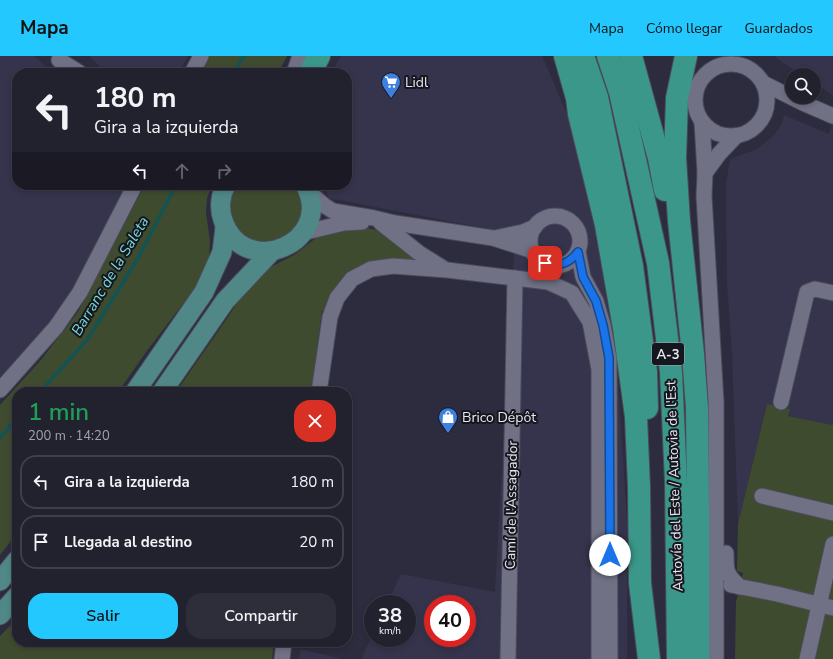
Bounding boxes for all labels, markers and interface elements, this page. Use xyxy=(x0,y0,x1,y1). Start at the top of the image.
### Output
text: Mapa xyxy=(20,15,69,41)
text: Mapa xyxy=(589,19,624,38)
text: Cómo llegar xyxy=(646,19,722,38)
text: Guardados xyxy=(744,19,813,38)
map controls xyxy=(785,68,821,104)
button: search xyxy=(785,68,821,104)
supermarket icon: Lidl xyxy=(380,71,402,99)
place label: Lidl xyxy=(405,73,429,92)
text: 180 m xyxy=(94,79,177,117)
icon: left xyxy=(28,84,80,136)
text: Gira a la izquierda xyxy=(94,115,238,139)
icon: left xyxy=(129,160,151,182)
icon: ahead xyxy=(171,160,193,182)
icon: right xyxy=(213,160,235,182)
water label: Barranc de la Saleta xyxy=(67,213,154,339)
pin xyxy=(528,246,562,280)
icon: arrive xyxy=(534,252,556,274)
road number: A-3 xyxy=(652,343,684,365)
street label: Autovía del Este / Autovia de l'Est xyxy=(661,380,688,592)
text: 1 min xyxy=(28,396,89,428)
button: close xyxy=(294,400,336,442)
shop icon: Brico Dépôt xyxy=(437,406,459,434)
place label: Brico Dépôt xyxy=(462,408,536,427)
text: 200 m · 14:20 xyxy=(28,427,110,445)
street label: Camí de l'Assagador xyxy=(501,440,522,570)
icon: left xyxy=(30,471,52,493)
text: Gira a la izquierda xyxy=(64,472,190,492)
text: 180 m xyxy=(290,472,334,492)
icon: arrive xyxy=(30,531,52,553)
text: Llegada al destino xyxy=(64,532,192,552)
text: 20 m xyxy=(299,532,334,552)
position arrow xyxy=(589,534,631,576)
button: Salir xyxy=(28,593,178,639)
button: Compartir xyxy=(186,593,336,639)
speed limit sign: 40 xyxy=(424,595,476,647)
text: 38 xyxy=(378,602,402,629)
text: km/h xyxy=(379,624,401,638)

